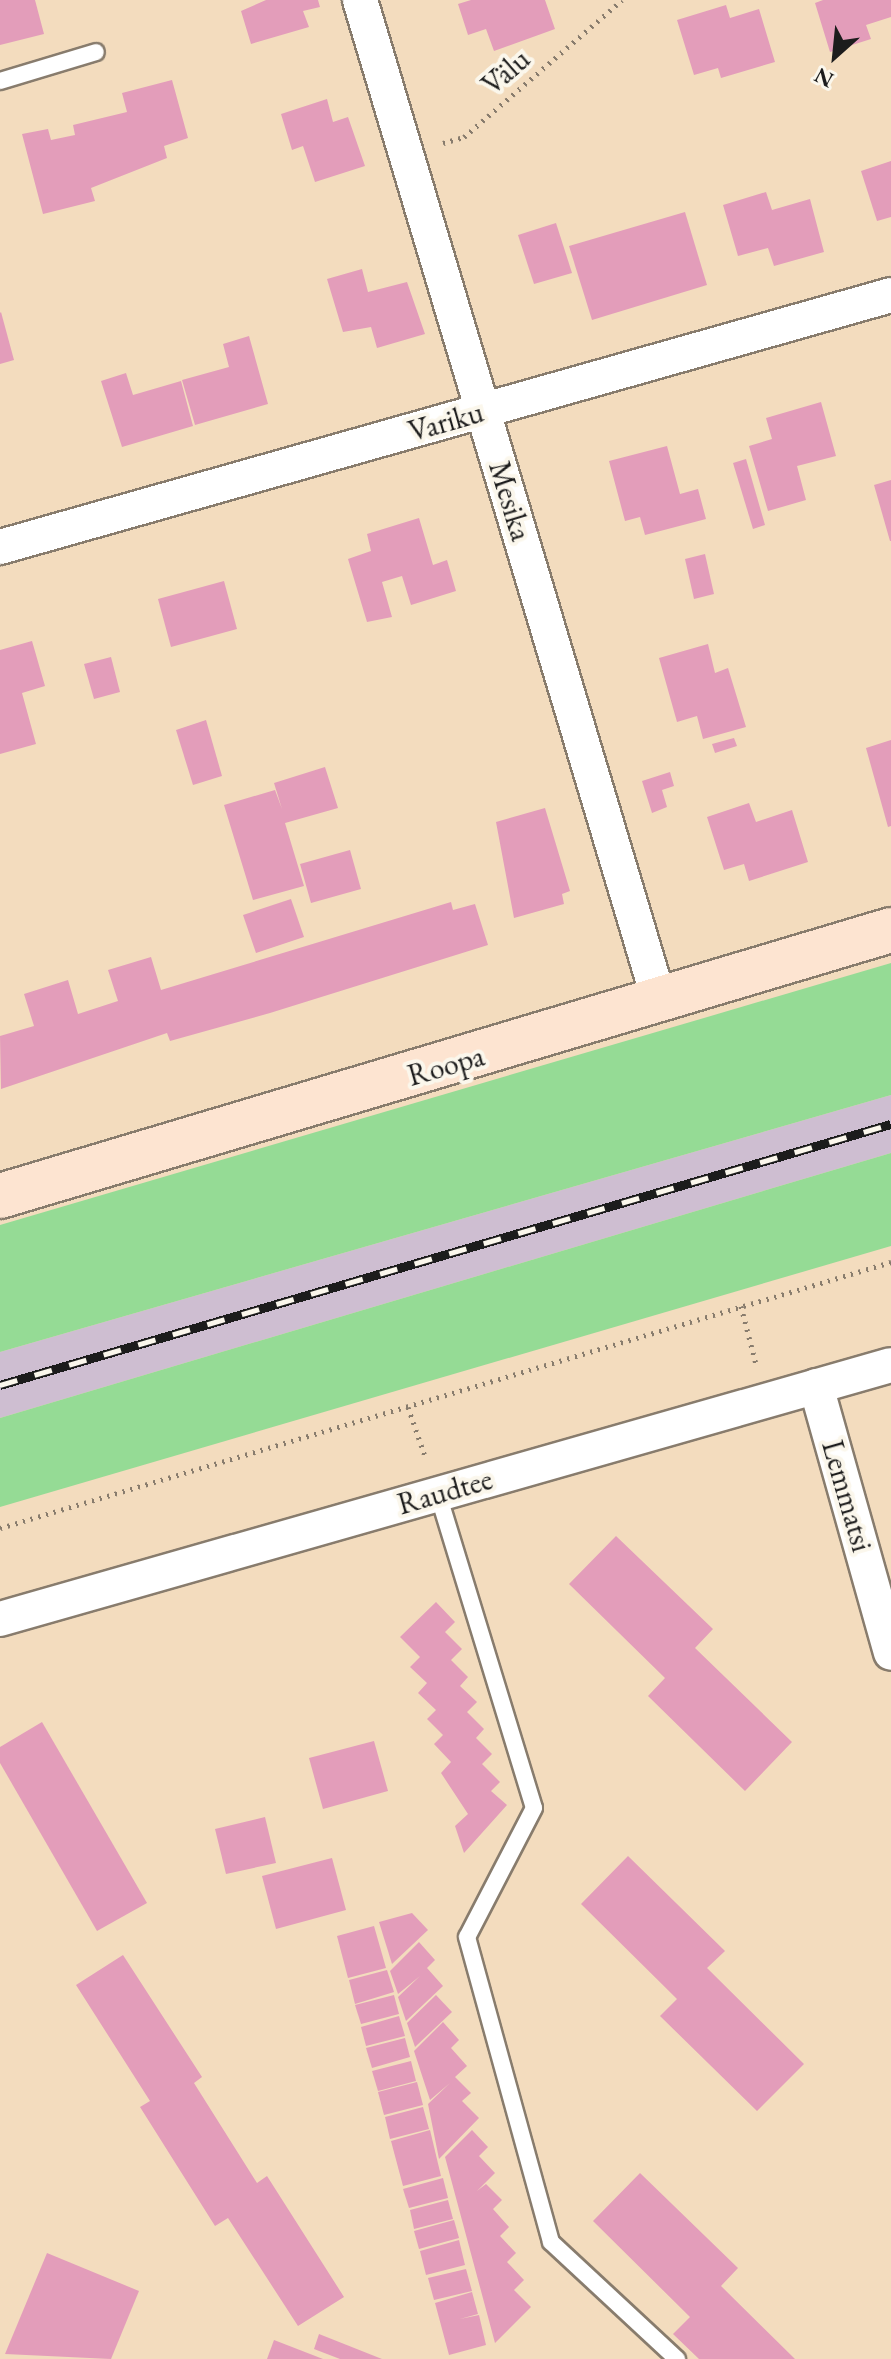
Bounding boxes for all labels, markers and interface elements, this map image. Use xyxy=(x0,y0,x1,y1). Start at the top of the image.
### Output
north arrow xyxy=(795,16,875,96)
street label: Välu xyxy=(475,41,537,103)
text: N xyxy=(809,61,838,95)
street label: Variku xyxy=(404,394,488,450)
street label: Mesika xyxy=(481,457,539,545)
street label: Roopa xyxy=(404,1038,488,1094)
street label: Lemmatsi xyxy=(814,1436,880,1556)
street label: Raudtee xyxy=(393,1461,497,1523)

